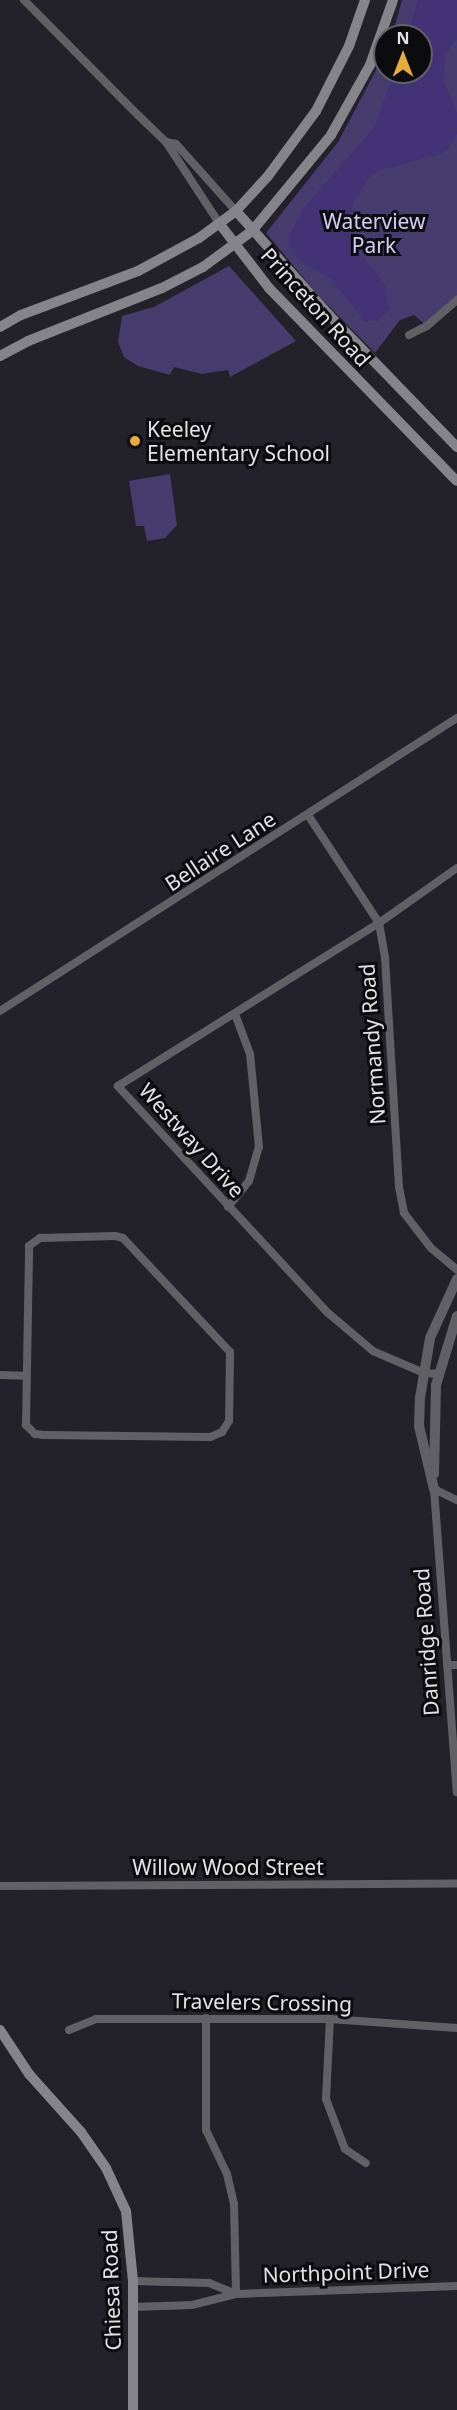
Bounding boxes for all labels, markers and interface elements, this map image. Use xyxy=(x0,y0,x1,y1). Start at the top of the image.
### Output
north arrow xyxy=(373,24,433,84)
text: N xyxy=(396,27,410,49)
park label: Waterview Park xyxy=(322,208,426,258)
street label: Princeton Road xyxy=(256,243,376,371)
place label: Keeley Elementary School xyxy=(147,416,330,466)
marker: Keeley Elementary School xyxy=(128,434,142,448)
street label: Bellaire Lane xyxy=(160,806,280,896)
street label: Normandy Road xyxy=(354,963,390,1125)
street label: Westway Drive xyxy=(134,1078,250,1202)
street label: Danridge Road xyxy=(408,1567,444,1717)
street label: Willow Wood Street xyxy=(132,1854,324,1880)
street label: Travelers Crossing xyxy=(172,1988,352,2016)
street label: Chiesa Road xyxy=(96,2229,126,2351)
street label: Northpoint Drive xyxy=(262,2256,430,2288)

